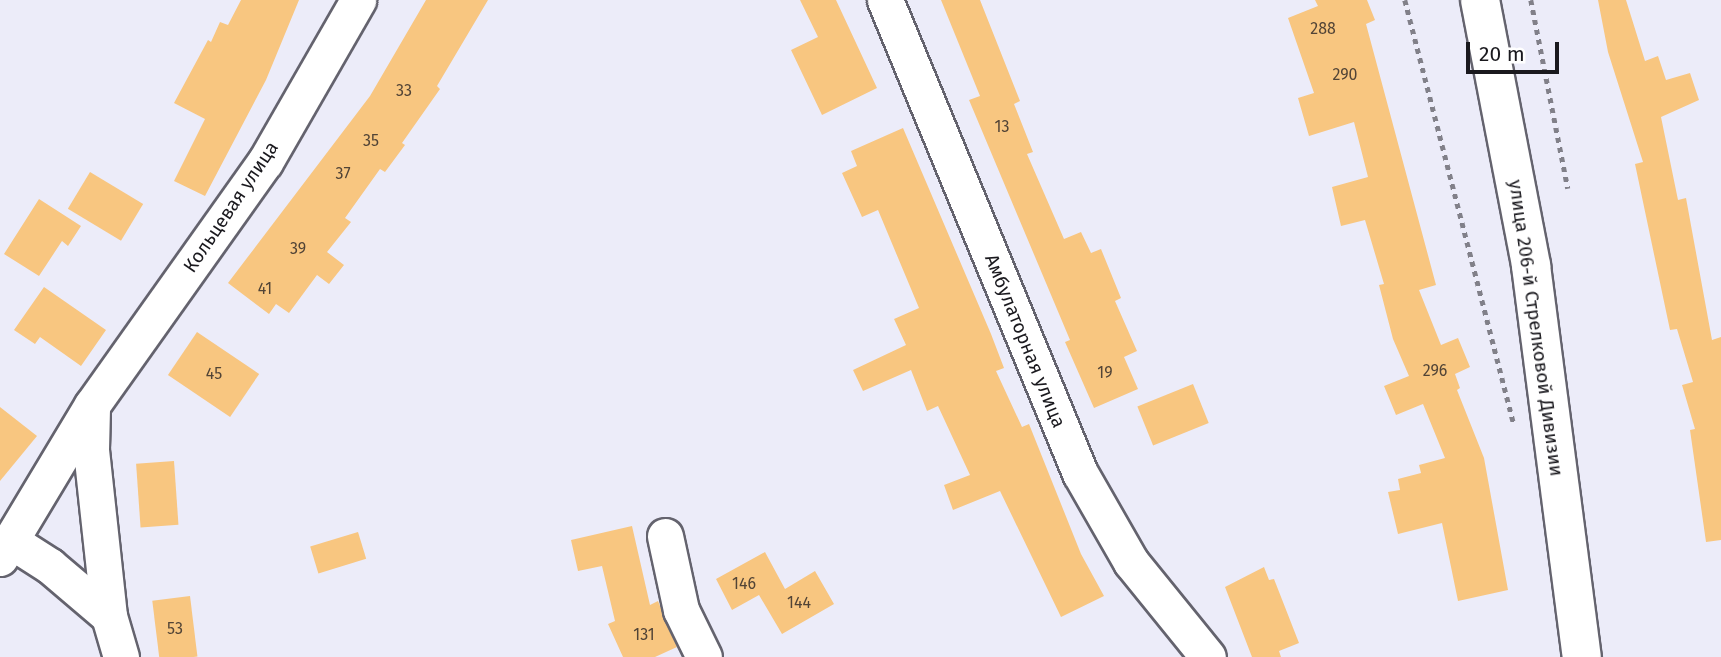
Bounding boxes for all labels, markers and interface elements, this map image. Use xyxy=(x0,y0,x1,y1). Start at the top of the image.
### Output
house number: 288 xyxy=(1310,19,1336,39)
scale bar xyxy=(1469,28,1562,72)
text: 20 m xyxy=(1479,41,1525,67)
house number: 290 xyxy=(1332,65,1358,85)
house number: 33 xyxy=(396,81,412,101)
house number: 13 xyxy=(995,117,1009,137)
house number: 35 xyxy=(363,131,379,151)
street label: Кольцевая улица xyxy=(179,137,283,277)
house number: 37 xyxy=(335,164,351,184)
street label: улица 206-й Стрелковой Дивизии xyxy=(1504,178,1568,478)
house number: 39 xyxy=(290,239,306,259)
street label: Амбулаторная улица xyxy=(980,251,1070,431)
house number: 41 xyxy=(258,279,272,299)
house number: 296 xyxy=(1423,361,1447,381)
house number: 19 xyxy=(1097,363,1113,383)
house number: 45 xyxy=(206,364,222,384)
house number: 146 xyxy=(732,574,756,594)
house number: 144 xyxy=(787,593,811,613)
house number: 53 xyxy=(167,619,183,639)
house number: 131 xyxy=(633,625,655,645)

